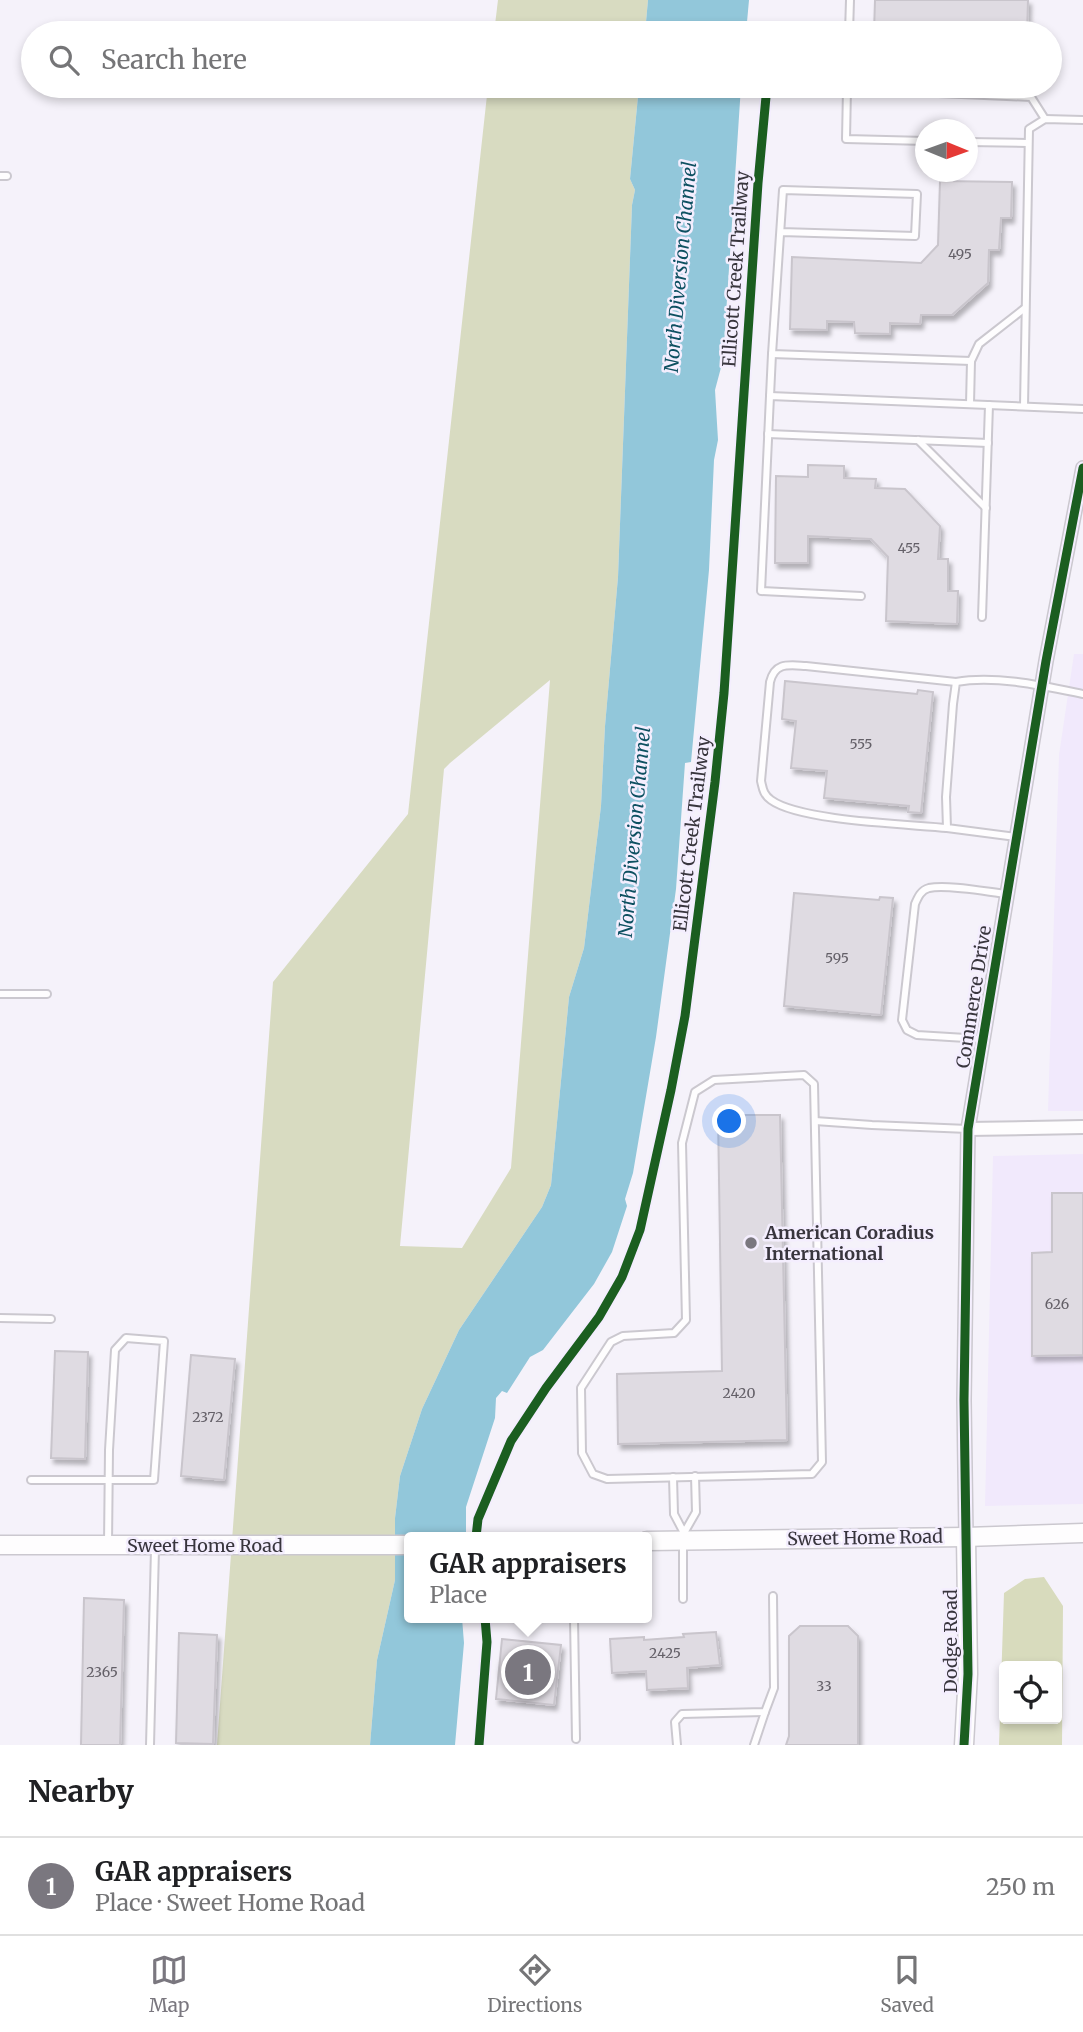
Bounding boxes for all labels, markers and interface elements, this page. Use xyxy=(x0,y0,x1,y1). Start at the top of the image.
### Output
search box xyxy=(21,21,1062,98)
icon: search xyxy=(45,41,83,79)
text: Search here xyxy=(101,43,247,76)
north arrow xyxy=(915,119,978,182)
water label: North Diversion Channel xyxy=(659,161,701,373)
street label: Ellicott Creek Trailway xyxy=(717,170,754,368)
house number: 495 xyxy=(948,245,972,263)
house number: 455 xyxy=(897,539,921,557)
water label: North Diversion Channel xyxy=(613,726,655,938)
street label: Ellicott Creek Trailway xyxy=(668,735,715,933)
house number: 555 xyxy=(849,735,873,753)
street label: Commerce Drive xyxy=(951,924,996,1070)
house number: 595 xyxy=(825,949,849,967)
your location xyxy=(712,1104,746,1138)
place label: American Coradius International xyxy=(764,1221,934,1265)
marker: American Coradius International xyxy=(743,1235,759,1251)
house number: 626 xyxy=(1045,1295,1069,1313)
house number: 2420 xyxy=(723,1384,755,1402)
house number: 2372 xyxy=(192,1408,224,1426)
street label: Sweet Home Road xyxy=(787,1525,943,1550)
popup xyxy=(404,1532,652,1623)
street label: Sweet Home Road xyxy=(127,1534,283,1557)
text: GAR appraisers xyxy=(429,1547,627,1580)
text: Place xyxy=(429,1580,487,1609)
street label: Dodge Road xyxy=(939,1589,962,1693)
house number: 2425 xyxy=(649,1644,681,1662)
pin: 1 xyxy=(505,1646,551,1698)
map controls xyxy=(999,1661,1062,1724)
button: locate xyxy=(999,1661,1062,1724)
house number: 2365 xyxy=(86,1663,118,1681)
house number: 33 xyxy=(816,1677,832,1695)
text: Nearby xyxy=(28,1772,134,1810)
text: GAR appraisers xyxy=(95,1855,292,1888)
text: 1 xyxy=(46,1872,56,1901)
text: 250 m xyxy=(986,1872,1055,1901)
text: Place · Sweet Home Road xyxy=(95,1888,365,1917)
tab: Map xyxy=(149,1951,189,2017)
tab: Directions xyxy=(487,1951,582,2017)
tab: Saved xyxy=(880,1951,934,2017)

